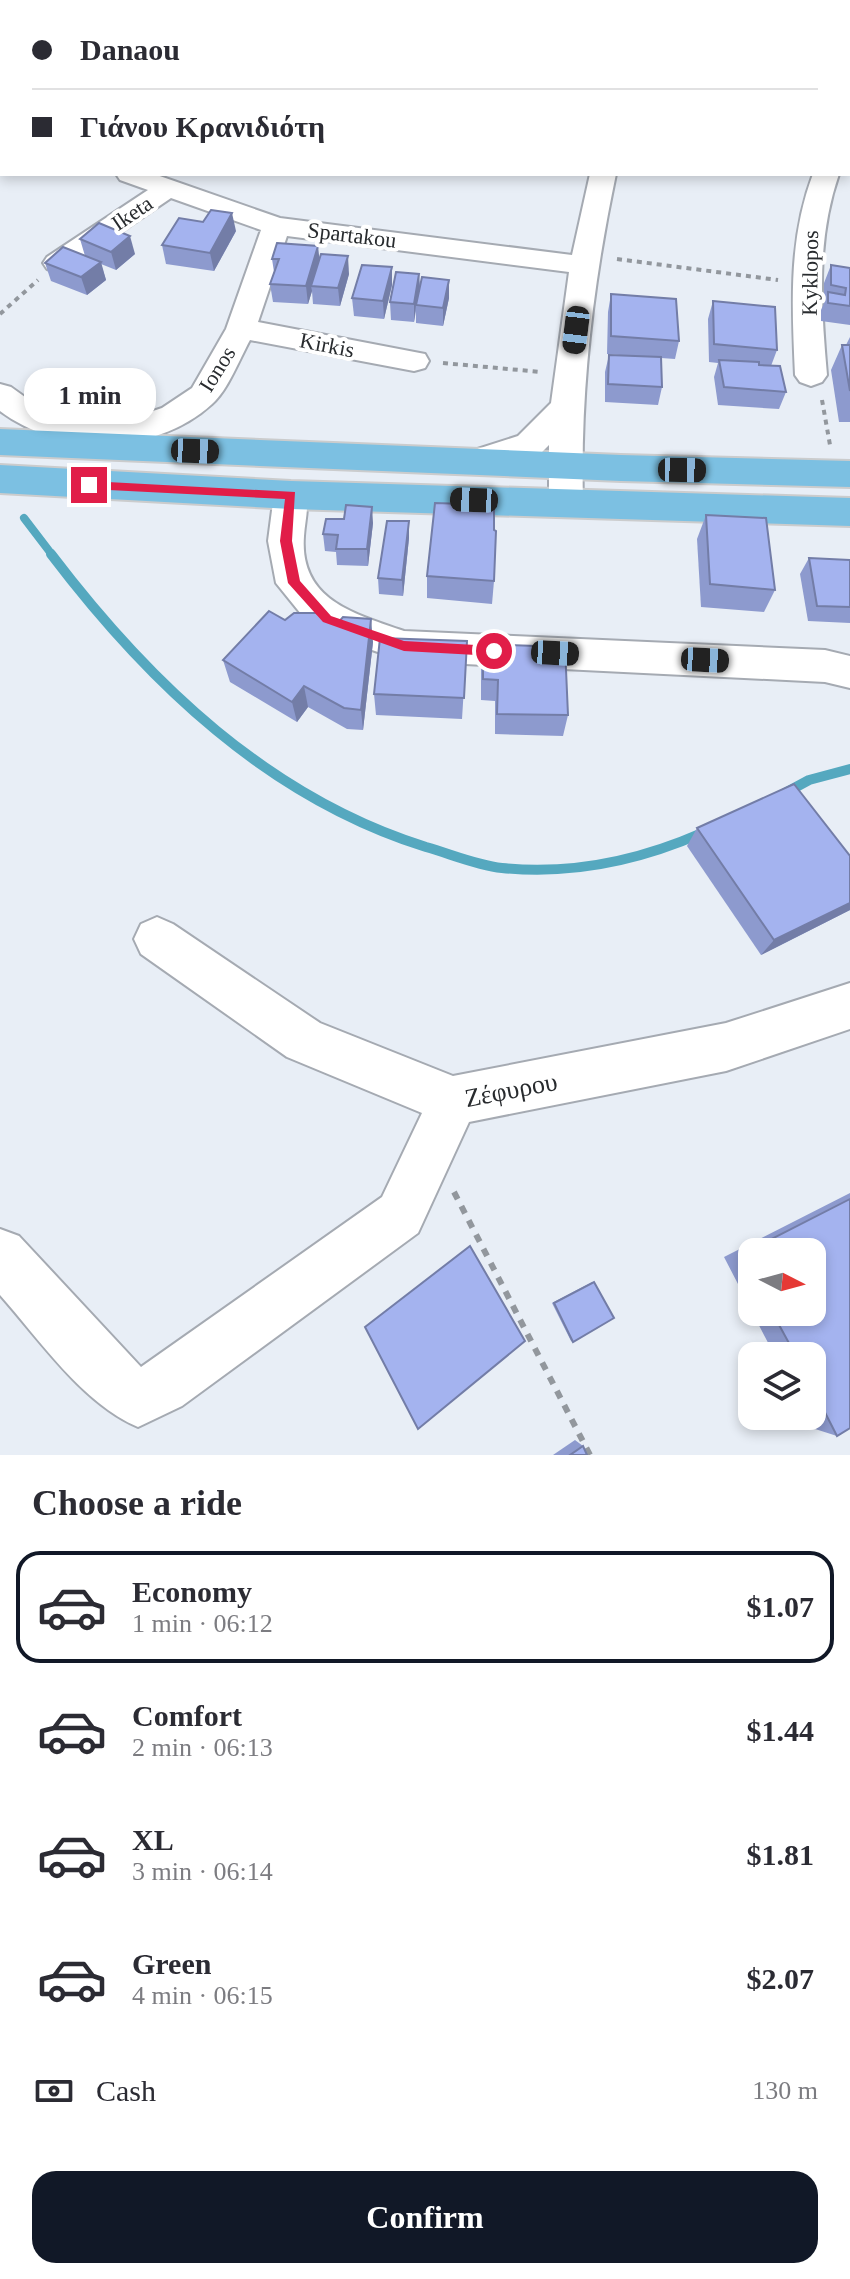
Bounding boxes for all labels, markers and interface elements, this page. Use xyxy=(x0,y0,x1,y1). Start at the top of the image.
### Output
text: Danaou xyxy=(80,33,180,66)
text: Γιάνου Κρανιδιότη xyxy=(80,110,325,143)
street label: Iketa xyxy=(107,190,157,236)
street label: Spartakou xyxy=(306,217,398,253)
street label: Kyklopos xyxy=(797,230,823,316)
car xyxy=(561,305,591,355)
street label: Kirkis xyxy=(298,327,356,363)
street label: Ionos xyxy=(193,342,241,396)
callout: 1 min xyxy=(23,369,155,425)
text: 1 min xyxy=(59,381,121,410)
car xyxy=(171,438,219,464)
car xyxy=(658,458,706,482)
route end xyxy=(71,467,107,503)
car xyxy=(450,487,498,513)
route start xyxy=(476,633,512,669)
car xyxy=(530,640,580,666)
car xyxy=(680,647,730,673)
street label: Ζέφυρου xyxy=(462,1067,560,1113)
north arrow xyxy=(738,1238,826,1326)
map controls xyxy=(738,1238,826,1430)
button: layers xyxy=(738,1342,826,1430)
text: Choose a ride xyxy=(32,1483,242,1523)
icon: car xyxy=(36,1571,108,1643)
text: Economy xyxy=(132,1575,252,1608)
text: $1.07 xyxy=(747,1590,814,1623)
text: 1 min · 06:12 xyxy=(132,1609,273,1638)
icon: car xyxy=(36,1695,108,1767)
text: Comfort xyxy=(132,1699,242,1732)
text: $1.44 xyxy=(747,1714,814,1747)
text: 2 min · 06:13 xyxy=(132,1733,273,1762)
icon: car xyxy=(36,1819,108,1891)
text: XL xyxy=(132,1823,174,1856)
text: $1.81 xyxy=(747,1838,814,1871)
text: 3 min · 06:14 xyxy=(132,1857,273,1886)
icon: car xyxy=(36,1943,108,2015)
text: Green xyxy=(132,1947,211,1980)
text: $2.07 xyxy=(747,1962,814,1995)
text: 4 min · 06:15 xyxy=(132,1981,273,2010)
icon: cash xyxy=(32,2069,76,2113)
text: Cash xyxy=(96,2074,156,2107)
text: 130 m xyxy=(752,2076,818,2105)
button: Confirm xyxy=(32,2171,818,2263)

